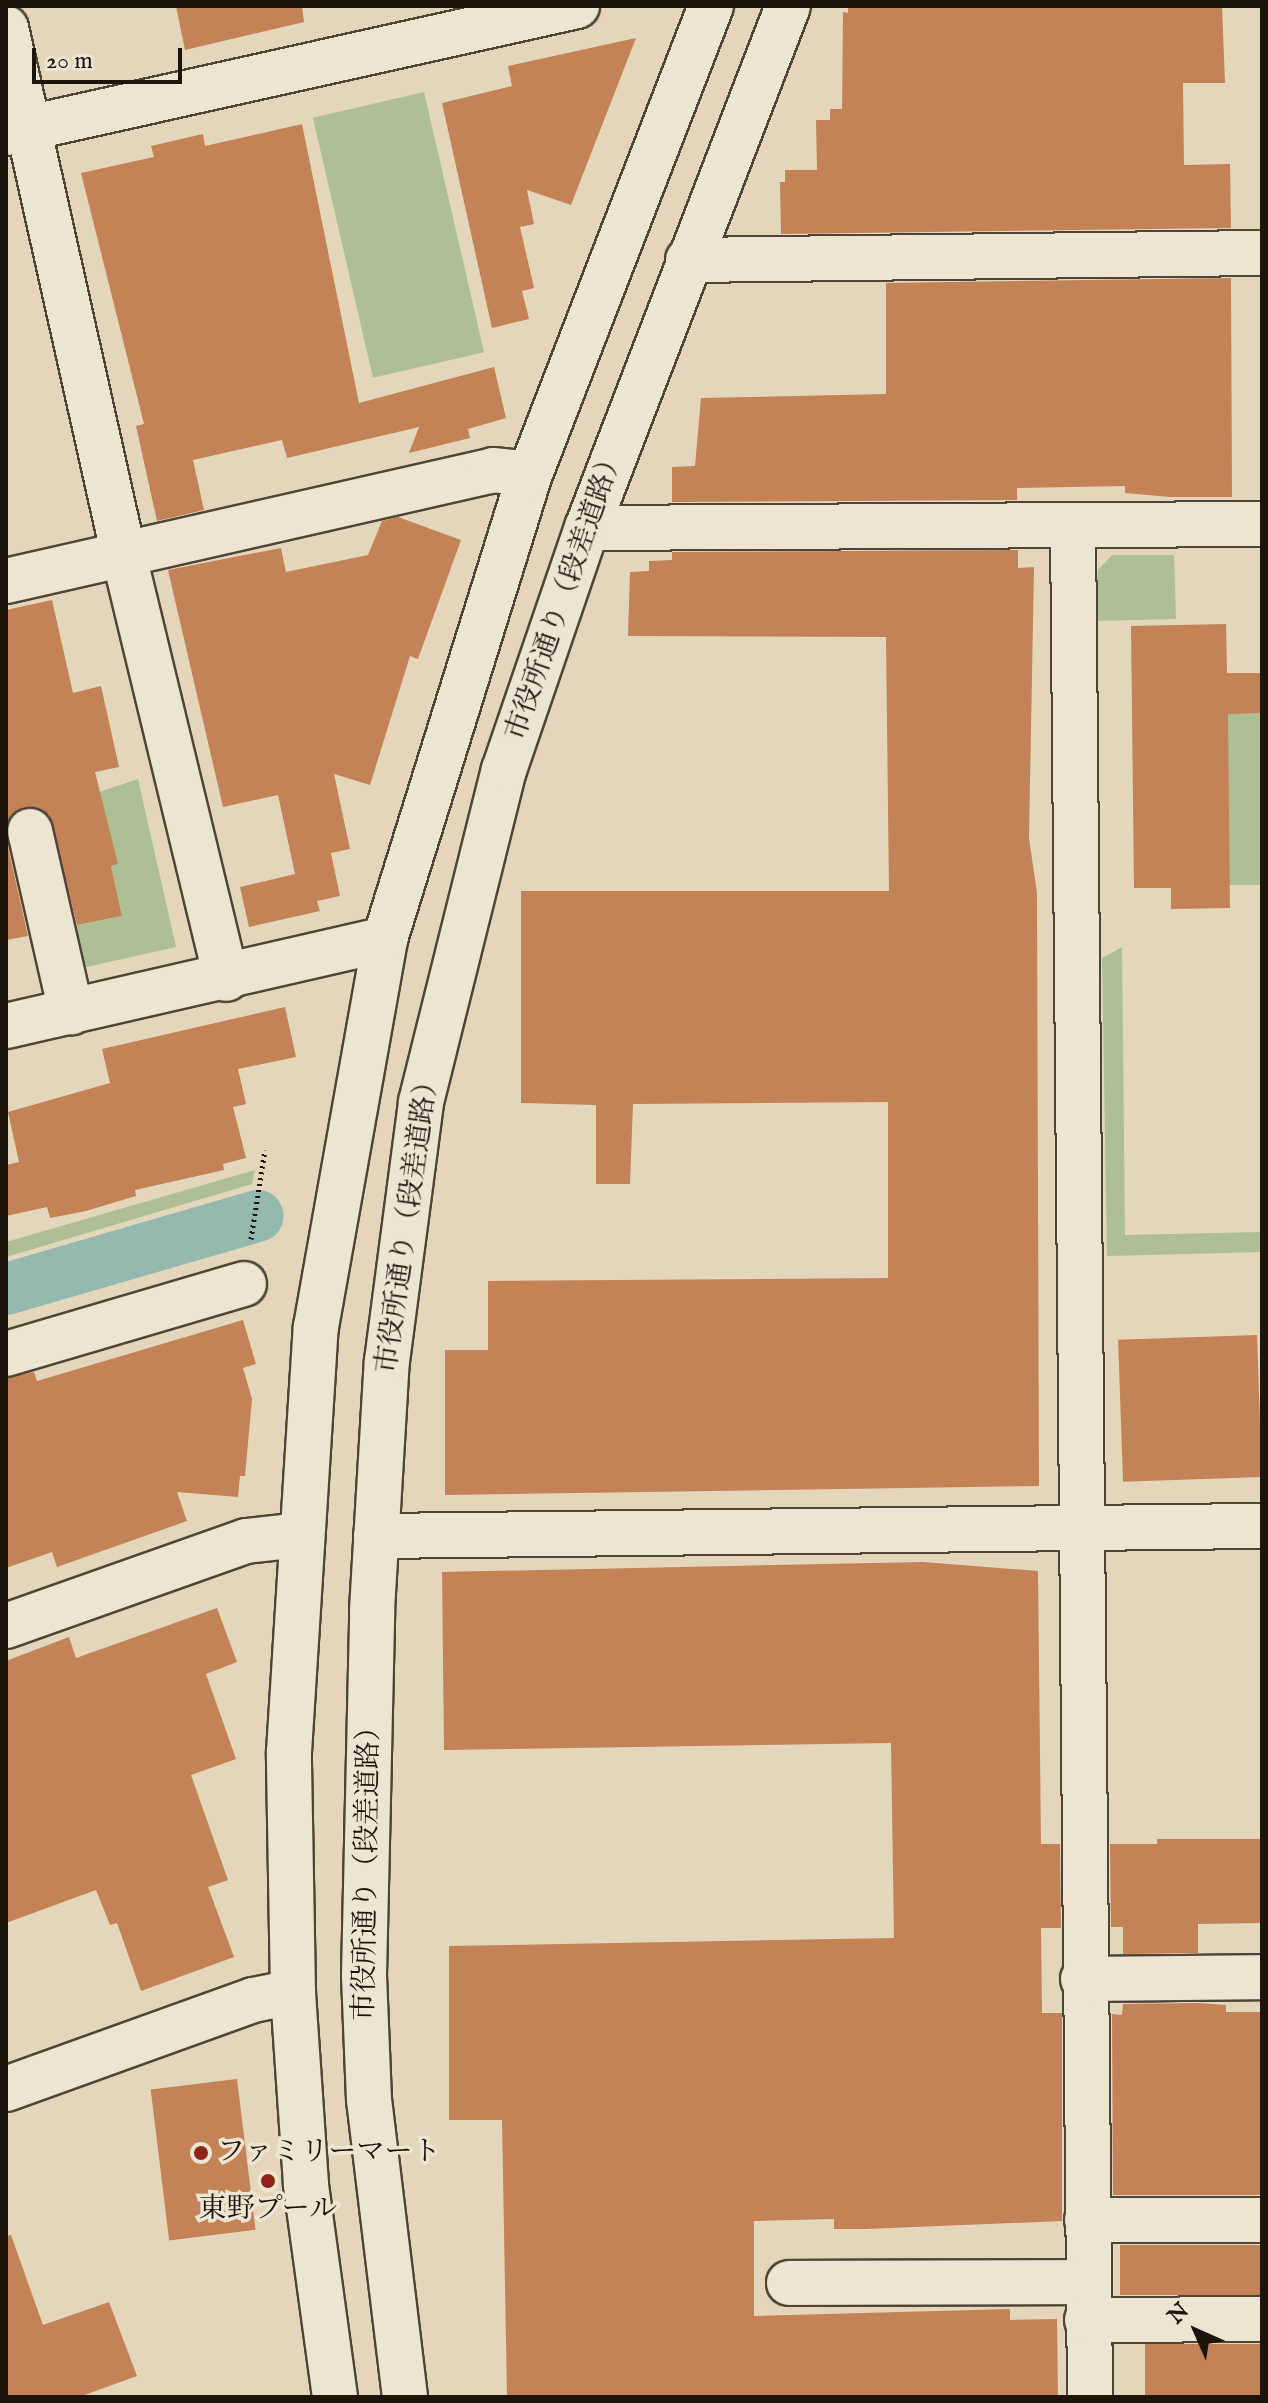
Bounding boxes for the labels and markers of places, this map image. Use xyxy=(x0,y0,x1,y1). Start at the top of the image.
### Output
place label: ファミリーマート xyxy=(217,2136,441,2170)
marker: ファミリーマート xyxy=(192,2144,210,2162)
marker: 東野プール xyxy=(259,2172,277,2190)
place label: 東野プール xyxy=(198,2193,338,2227)

